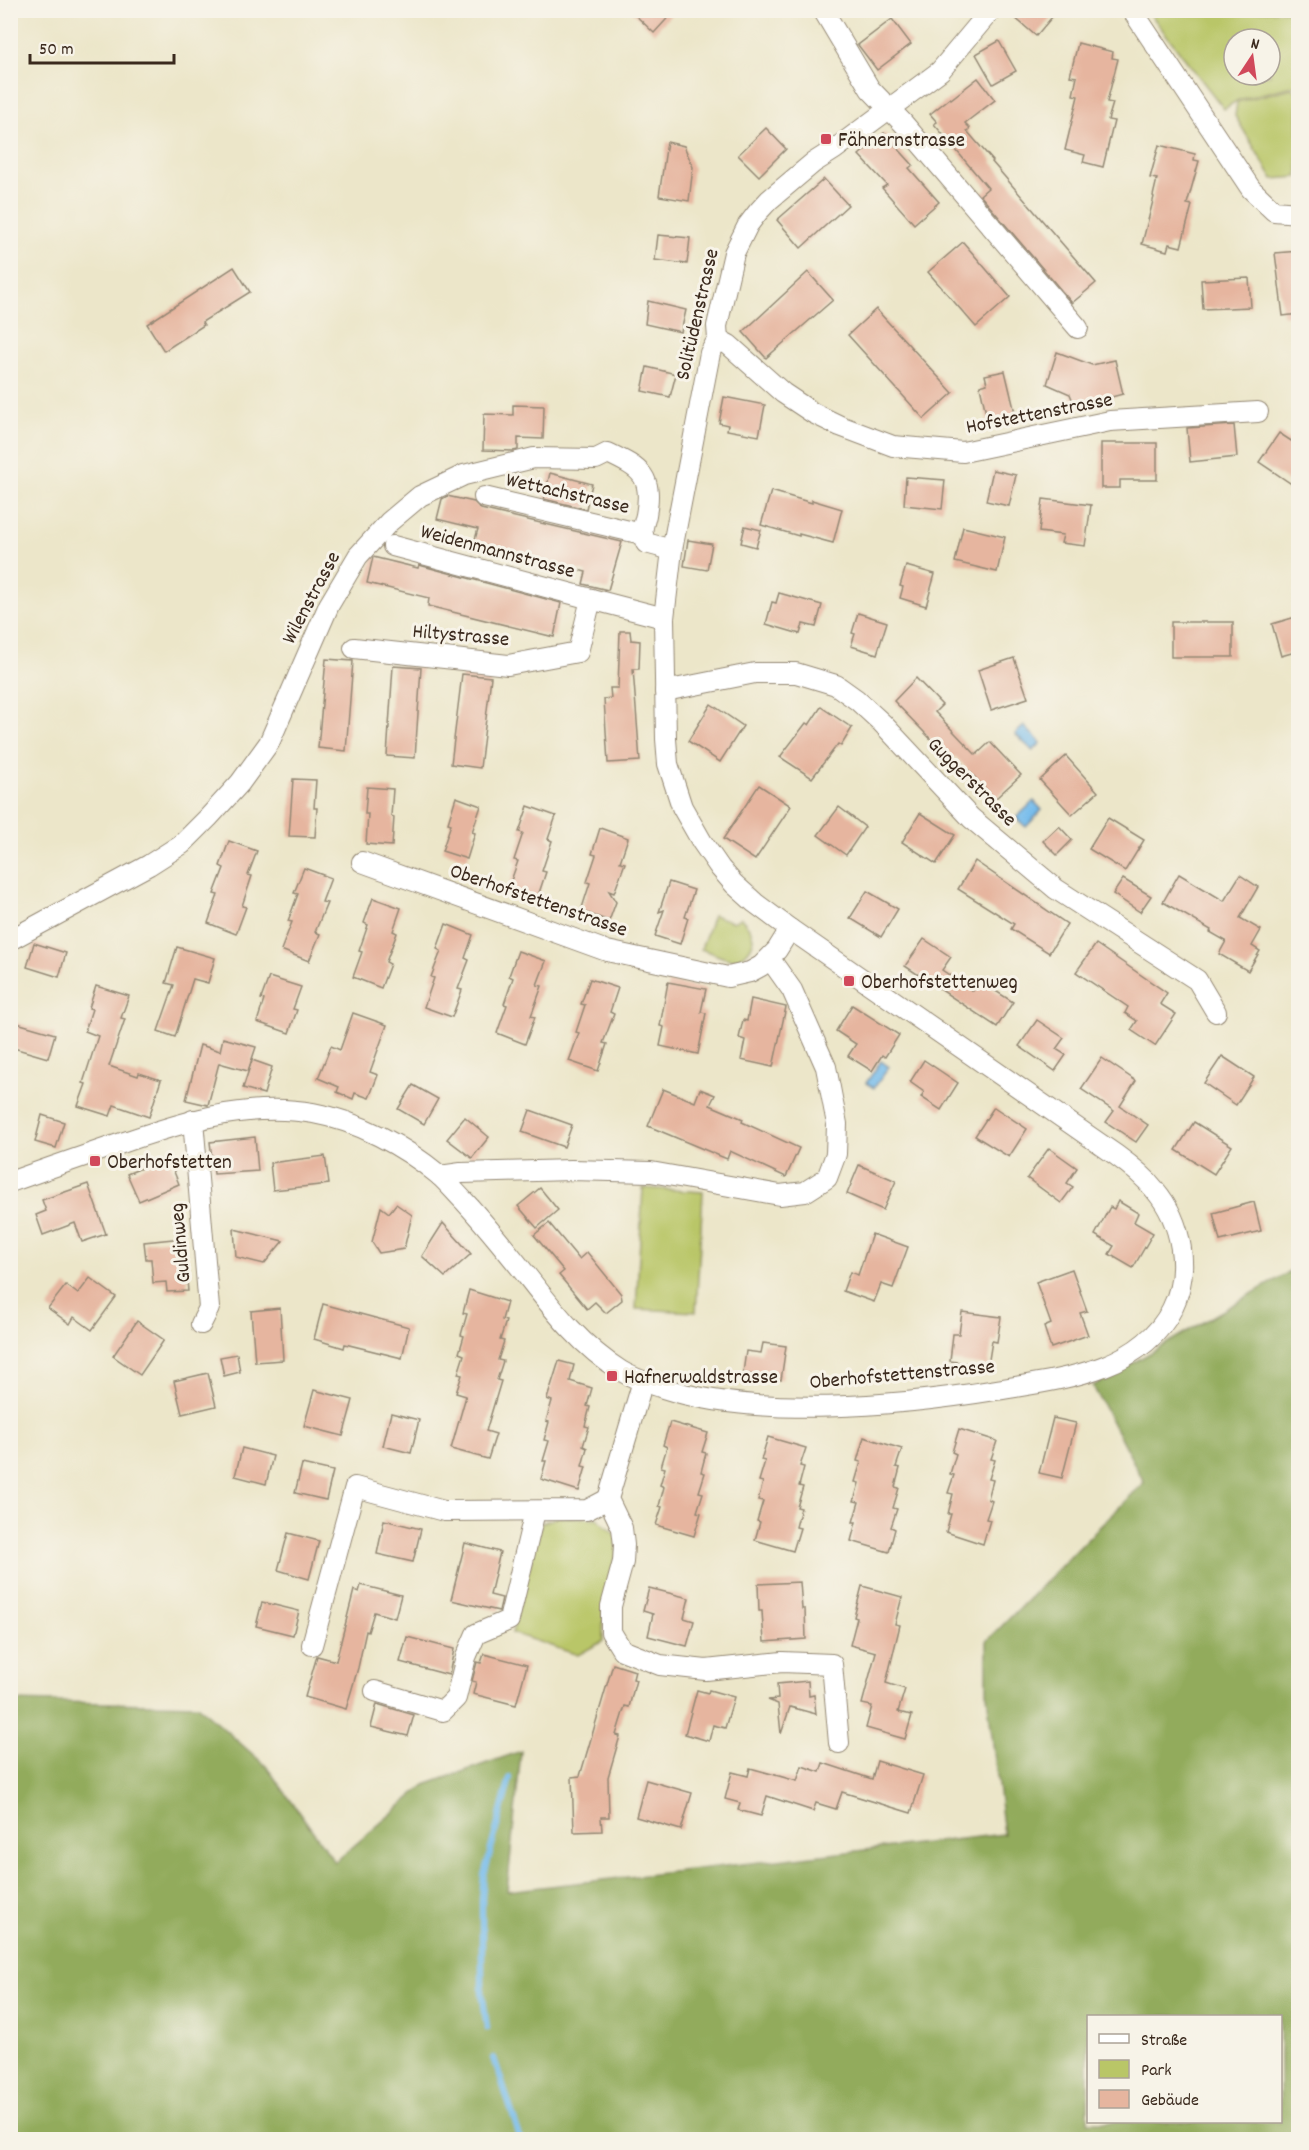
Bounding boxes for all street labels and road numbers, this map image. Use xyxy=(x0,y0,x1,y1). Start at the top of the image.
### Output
street label: Solitüdenstrasse xyxy=(669,246,729,383)
street label: Hofstettenstrasse xyxy=(964,386,1116,444)
street label: Wettachstrasse xyxy=(503,466,632,524)
street label: Weidenmannstrasse xyxy=(417,518,578,588)
street label: Wilenstrasse xyxy=(276,547,350,650)
street label: Hiltystrasse xyxy=(411,618,510,656)
street label: Guggerstrasse xyxy=(919,731,1023,835)
street label: Oberhofstettenstrasse xyxy=(445,857,631,946)
street label: Guldinweg xyxy=(164,1202,200,1284)
street label: Oberhofstettenstrasse xyxy=(808,1353,996,1399)

